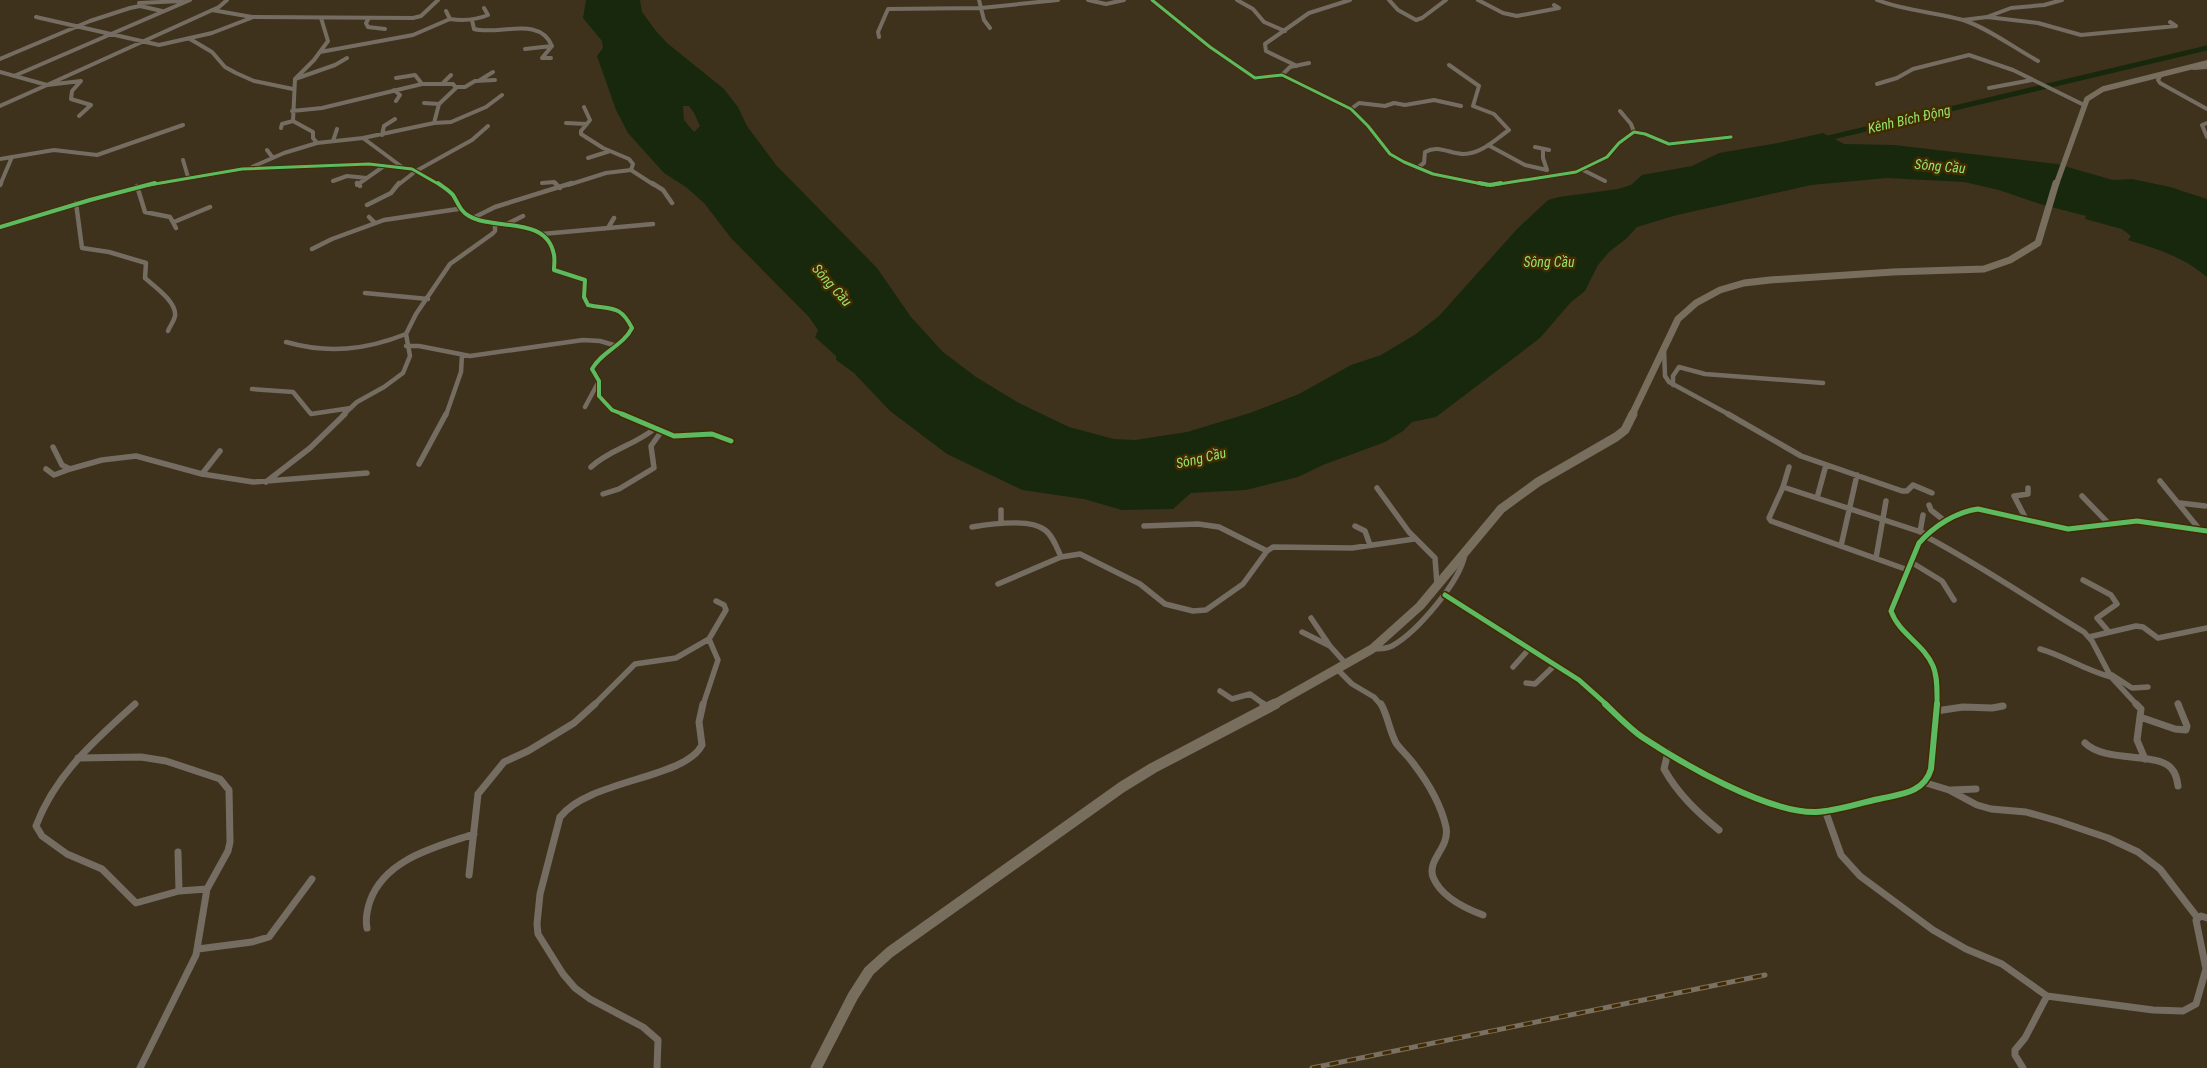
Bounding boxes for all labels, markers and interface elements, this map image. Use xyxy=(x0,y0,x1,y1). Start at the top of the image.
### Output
water label: Kênh Bích Động xyxy=(1866,102,1952,136)
water label: Sông Cầu xyxy=(1914,156,1967,176)
water label: Sông Cầu xyxy=(1523,254,1575,270)
water label: Sông Cầu xyxy=(809,261,855,310)
water label: Sông Cầu xyxy=(1174,444,1228,472)

